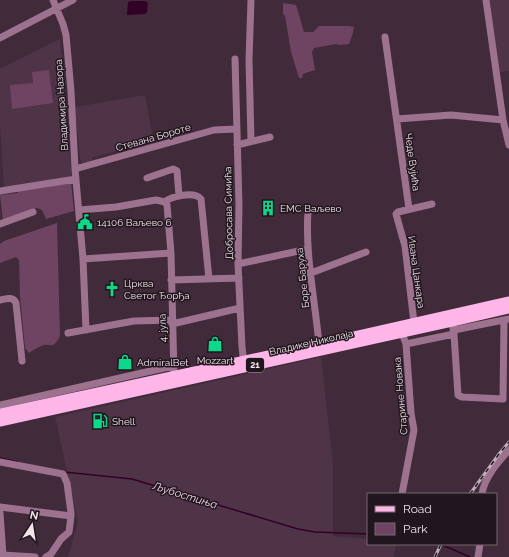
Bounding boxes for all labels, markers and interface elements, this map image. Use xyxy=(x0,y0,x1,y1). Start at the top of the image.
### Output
street label: Владимира Назора xyxy=(53,59,70,151)
street label: Стевана Бороте xyxy=(114,121,192,153)
street label: Чеде Вујића xyxy=(403,133,422,192)
street label: Добросава Симића xyxy=(222,166,235,260)
building icon: ЕМС Ваљево xyxy=(259,199,277,217)
place label: ЕМС Ваљево xyxy=(280,203,342,214)
public building icon: 14106 Ваљево 6 xyxy=(76,213,94,231)
place label: 14106 Ваљево 6 xyxy=(97,217,172,228)
street label: Ивана Цанкара xyxy=(406,235,427,309)
street label: Боре Баруха xyxy=(294,247,311,309)
place label: Црква Светог Ђорђа xyxy=(124,278,190,301)
church icon: Црква Светог Ђорђа xyxy=(103,280,121,298)
street label: 4. јула xyxy=(157,313,168,343)
street label: Владике Николаја xyxy=(268,327,354,358)
shop icon: Mozzart xyxy=(206,335,224,353)
shop icon: AdmiralBet xyxy=(116,353,134,371)
place label: Mozzart xyxy=(197,355,234,366)
place label: AdmiralBet xyxy=(137,357,189,368)
street label: Старине Новака xyxy=(392,357,409,435)
road number: 21 xyxy=(246,358,264,372)
fuel station icon: Shell xyxy=(91,412,109,430)
place label: Shell xyxy=(112,416,135,427)
water label: Љубостиња xyxy=(150,479,219,512)
legend xyxy=(367,493,497,545)
text: Road xyxy=(403,502,432,516)
north arrow xyxy=(12,505,52,545)
text: N xyxy=(29,508,39,523)
text: Park xyxy=(403,522,428,536)

